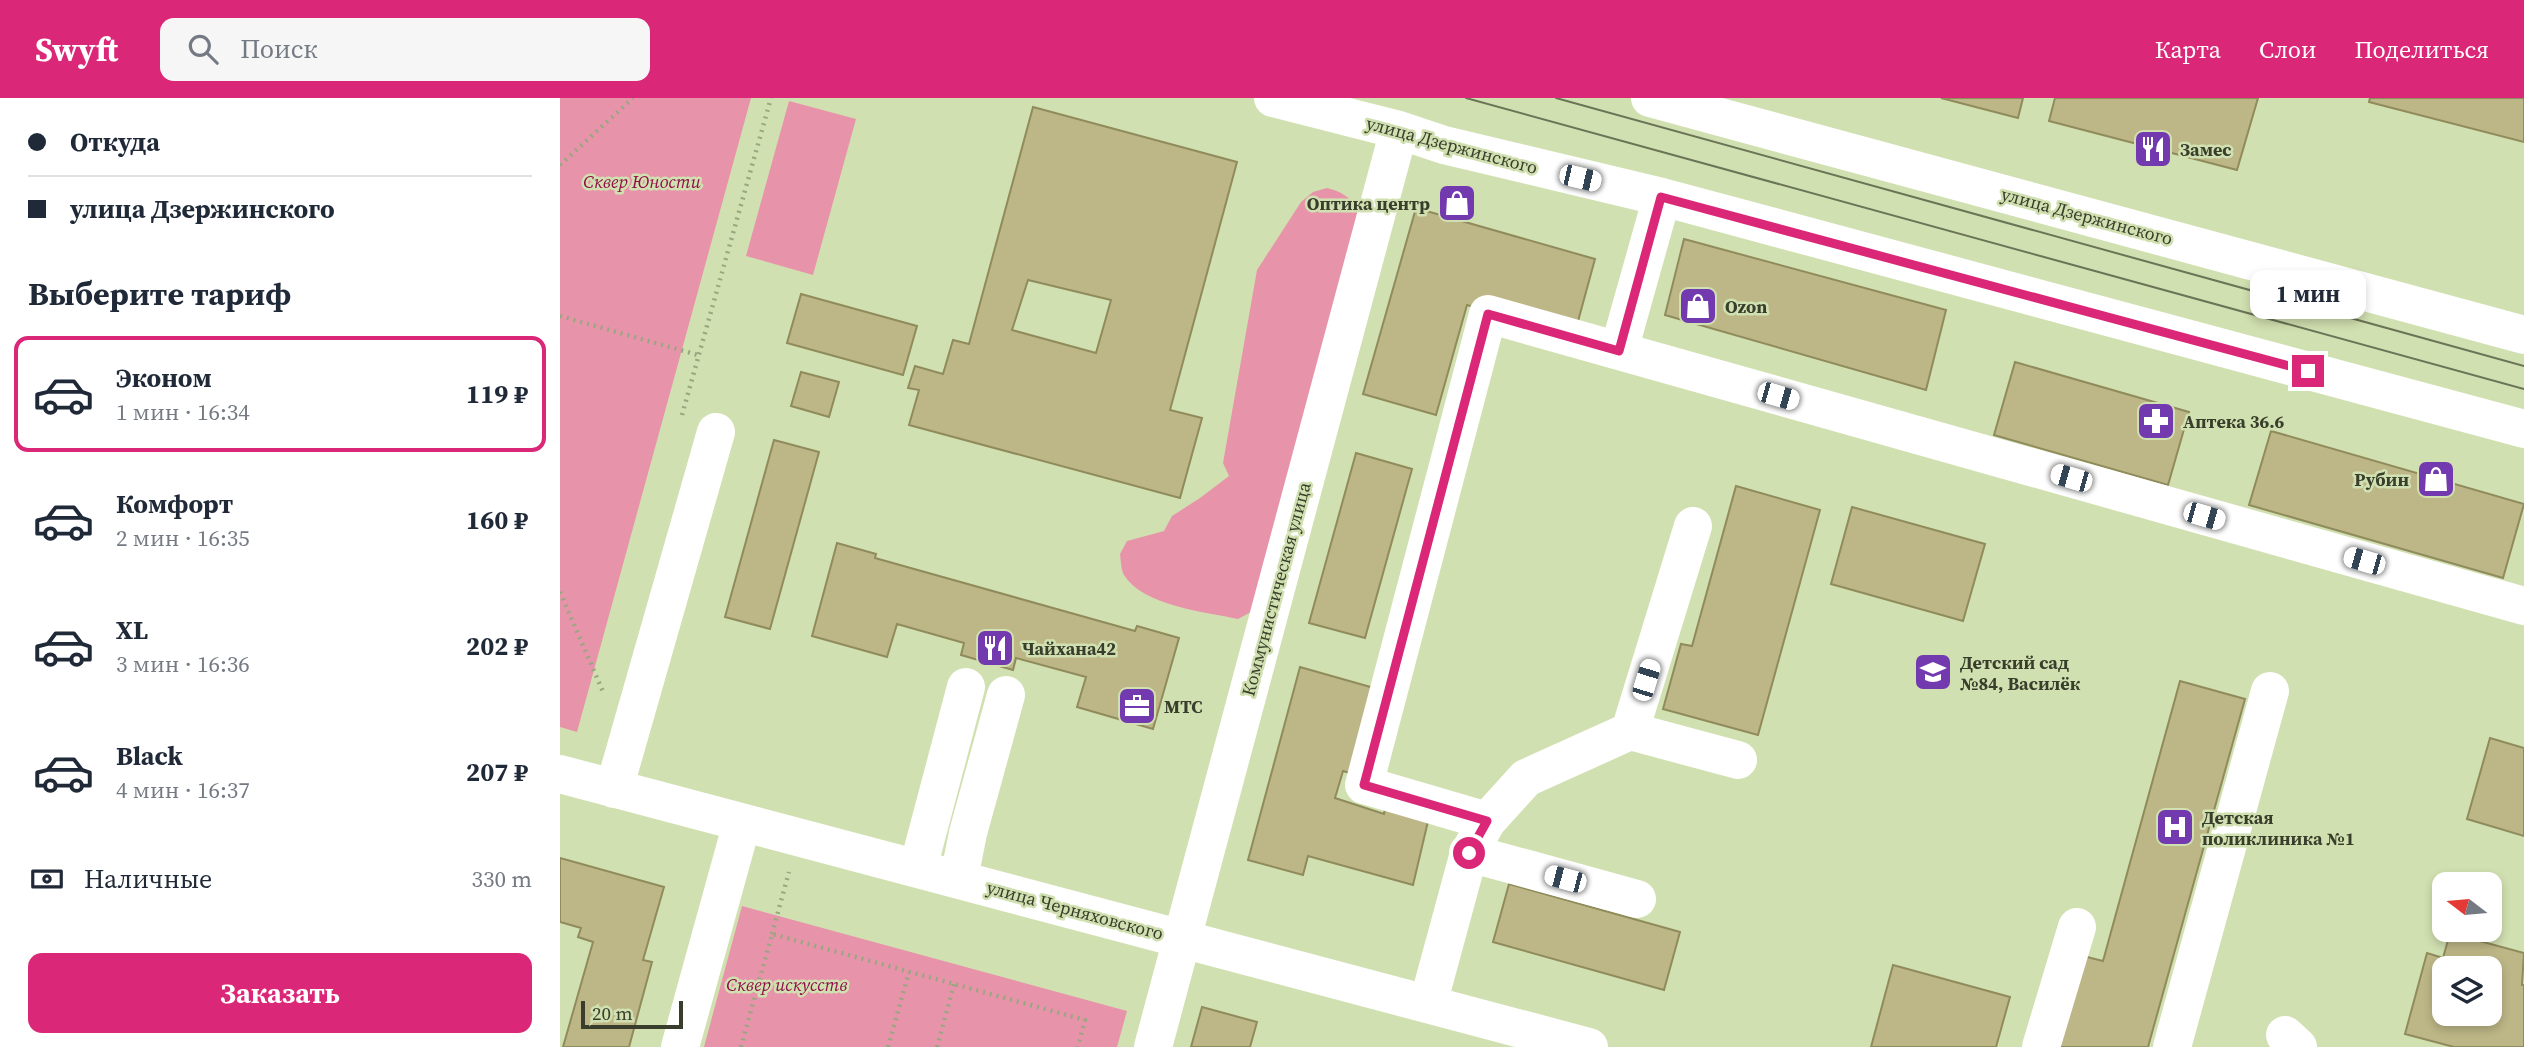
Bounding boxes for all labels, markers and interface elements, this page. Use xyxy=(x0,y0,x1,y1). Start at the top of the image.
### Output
search box xyxy=(160,18,650,81)
text: Swyft xyxy=(35,27,118,72)
icon: search xyxy=(184,30,222,68)
text: Поиск xyxy=(240,31,318,67)
text: Карта xyxy=(2155,33,2221,66)
text: Слои xyxy=(2259,33,2316,66)
text: Поделиться xyxy=(2354,33,2489,66)
street label: улица Дзержинского xyxy=(1363,110,1541,180)
text: Откуда xyxy=(70,124,160,160)
restaurant icon: Замес xyxy=(2132,128,2174,170)
place label: Замес xyxy=(2180,137,2232,162)
car xyxy=(1558,163,1603,193)
park label: Сквер Юности xyxy=(583,169,702,194)
street label: улица Дзержинского xyxy=(1998,181,2176,251)
shop icon: Оптика центр xyxy=(1436,182,1478,224)
text: улица Дзержинского xyxy=(70,191,335,227)
place label: Оптика центр xyxy=(1307,191,1430,216)
callout: 1 мин xyxy=(2250,270,2366,318)
text: Выберите тариф xyxy=(28,272,291,316)
text: 1 мин xyxy=(2276,278,2340,310)
shop icon: Ozon xyxy=(1677,285,1719,327)
place label: Ozon xyxy=(1725,294,1767,319)
route end xyxy=(2292,355,2324,387)
text: Эконом xyxy=(116,360,212,396)
icon: car xyxy=(32,363,95,426)
text: 119 ₽ xyxy=(466,376,528,412)
car xyxy=(1755,380,1802,412)
text: 1 мин · 16:34 xyxy=(116,396,250,428)
pharmacy icon: Аптека 36.6 xyxy=(2135,400,2177,442)
place label: Аптека 36.6 xyxy=(2183,409,2285,434)
shop icon: Рубин xyxy=(2415,458,2457,500)
car xyxy=(2048,462,2095,494)
place label: Рубин xyxy=(2354,467,2409,492)
street label: Коммунистическая улица xyxy=(1235,479,1317,699)
text: Комфорт xyxy=(116,486,233,522)
icon: car xyxy=(32,489,95,552)
car xyxy=(2181,500,2228,532)
text: 160 ₽ xyxy=(466,502,528,538)
text: 2 мин · 16:35 xyxy=(116,522,250,554)
car xyxy=(2341,545,2388,577)
text: XL xyxy=(116,612,148,648)
icon: car xyxy=(32,615,95,678)
restaurant icon: Чайхана42 xyxy=(974,627,1016,669)
text: 202 ₽ xyxy=(466,628,528,664)
place label: Чайхана42 xyxy=(1022,636,1116,661)
text: 3 мин · 16:36 xyxy=(116,648,250,680)
place label: Детский сад №84, Василёк xyxy=(1960,650,2081,696)
school or university icon: Детский сад №84, Василёк xyxy=(1912,651,1954,693)
car xyxy=(1630,657,1663,703)
office icon: МТС xyxy=(1116,685,1158,727)
place label: МТС xyxy=(1164,694,1202,719)
text: Black xyxy=(116,738,183,774)
icon: car xyxy=(32,741,95,804)
text: 207 ₽ xyxy=(466,754,528,790)
text: 4 мин · 16:37 xyxy=(116,774,250,806)
place label: Детская поликлиника №1 xyxy=(2202,805,2355,851)
hospital icon: Детская поликлиника №1 xyxy=(2154,806,2196,848)
route start xyxy=(1453,837,1485,869)
icon: cash xyxy=(28,860,66,898)
text: Наличные xyxy=(84,861,212,897)
text: 330 m xyxy=(471,863,532,895)
car xyxy=(1542,863,1589,895)
north arrow xyxy=(2432,872,2502,942)
map controls xyxy=(2432,872,2502,1026)
street label: улица Черняховского xyxy=(984,874,1166,946)
button: Заказать xyxy=(28,953,532,1033)
button: layers xyxy=(2432,956,2502,1026)
park label: Сквер искусств xyxy=(726,972,848,997)
scale bar xyxy=(581,998,682,1030)
text: 20 m xyxy=(592,1000,633,1026)

